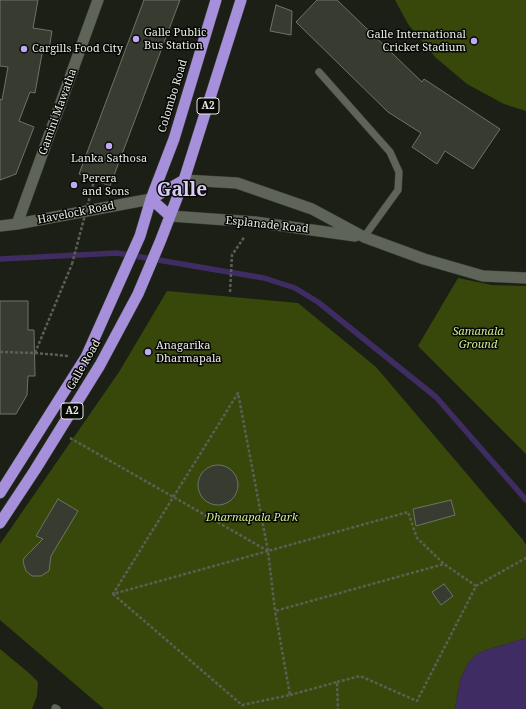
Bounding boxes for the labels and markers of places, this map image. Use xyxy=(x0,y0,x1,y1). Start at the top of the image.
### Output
place label: Galle Public Bus Station xyxy=(144,26,206,52)
place label: Galle International Cricket Stadium xyxy=(367,28,466,54)
marker: Galle Public Bus Station xyxy=(131,34,141,44)
marker: Galle International Cricket Stadium xyxy=(469,36,479,46)
place label: Cargills Food City xyxy=(32,42,123,56)
marker: Cargills Food City xyxy=(19,44,29,54)
marker: Lanka Sathosa xyxy=(104,141,114,151)
place label: Lanka Sathosa xyxy=(71,152,147,166)
place label: Perera and Sons xyxy=(82,172,129,198)
marker: Perera and Sons xyxy=(69,180,79,190)
place label: Anagarika Dharmapala xyxy=(156,339,221,365)
marker: Anagarika Dharmapala xyxy=(143,347,153,357)

